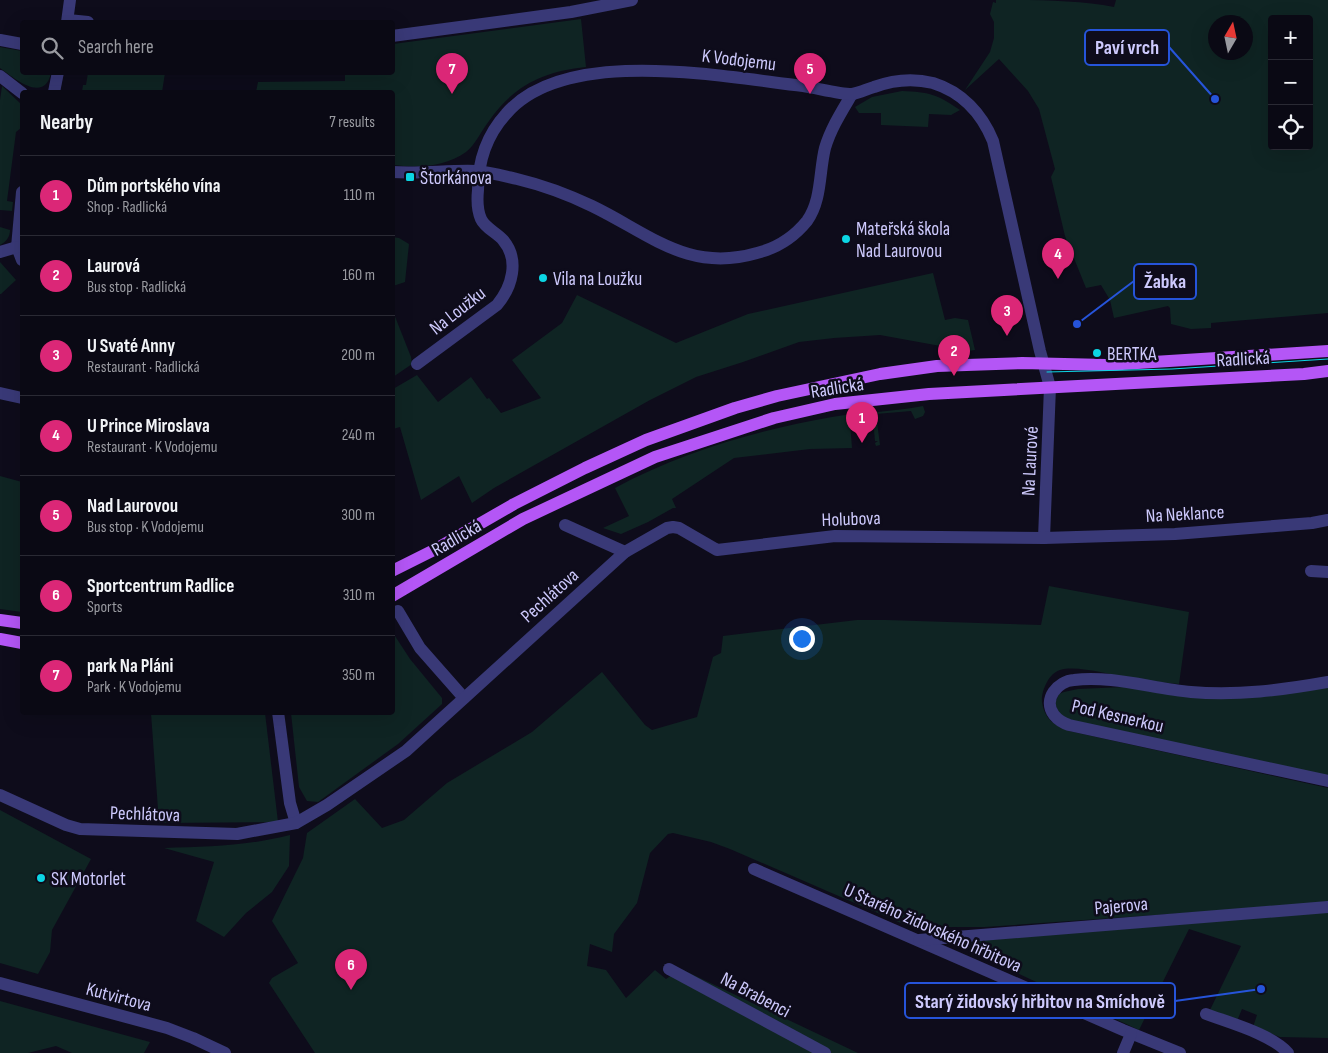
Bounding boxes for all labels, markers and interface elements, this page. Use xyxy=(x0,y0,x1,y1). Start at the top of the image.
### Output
north arrow xyxy=(1208,15,1253,60)
map controls xyxy=(1268,15,1313,150)
button: + xyxy=(1268,15,1313,60)
search box xyxy=(20,20,395,75)
callout: Paví vrch xyxy=(1085,30,1169,65)
icon: search xyxy=(38,34,66,62)
text: Search here xyxy=(78,36,154,59)
text: Paví vrch xyxy=(1095,36,1159,60)
street label: K Vodojemu xyxy=(700,45,777,76)
pin: 7 xyxy=(436,53,468,94)
pin: 5 xyxy=(794,53,826,94)
button: − xyxy=(1268,60,1313,105)
button: locate xyxy=(1268,105,1313,150)
text: Nearby xyxy=(40,110,93,135)
text: 7 results xyxy=(329,113,375,132)
place label: Štorkánova xyxy=(420,167,492,190)
marker: Štorkánova xyxy=(404,171,416,183)
text: Dům portského vína xyxy=(87,175,220,198)
text: 1 xyxy=(53,186,59,205)
text: 110 m xyxy=(344,186,375,205)
text: Shop · Radlická xyxy=(87,198,167,217)
place label: Mateřská škola Nad Laurovou xyxy=(856,218,950,263)
marker: Mateřská škola Nad Laurovou xyxy=(840,233,852,245)
pin: 4 xyxy=(1042,238,1074,279)
text: Laurová xyxy=(87,255,140,278)
callout: Žabka xyxy=(1134,264,1196,299)
text: 2 xyxy=(52,266,60,285)
text: 160 m xyxy=(342,266,375,285)
place label: Vila na Loužku xyxy=(553,268,642,291)
text: Žabka xyxy=(1144,270,1186,294)
marker: Vila na Loužku xyxy=(537,272,549,284)
text: Bus stop · Radlická xyxy=(87,278,186,297)
street label: Na Loužku xyxy=(425,282,490,340)
pin: 3 xyxy=(991,295,1023,336)
text: U Svaté Anny xyxy=(87,335,175,358)
pin: 2 xyxy=(938,335,970,376)
place label: BERTKA xyxy=(1107,343,1157,366)
text: 3 xyxy=(52,346,60,365)
text: 200 m xyxy=(341,346,375,365)
marker: BERTKA xyxy=(1091,347,1103,359)
street label: Radlická xyxy=(1216,347,1270,372)
text: Restaurant · Radlická xyxy=(87,358,200,377)
street label: Radlická xyxy=(809,373,865,404)
pin: 1 xyxy=(846,402,878,443)
text: U Prince Miroslava xyxy=(87,415,210,438)
text: 4 xyxy=(52,426,60,445)
text: 240 m xyxy=(342,426,375,445)
street label: Na Laurové xyxy=(1017,426,1044,497)
text: Restaurant · K Vodojemu xyxy=(87,438,217,457)
text: Nad Laurovou xyxy=(87,495,178,518)
street label: Na Neklance xyxy=(1145,501,1225,528)
text: 5 xyxy=(52,506,60,525)
text: 300 m xyxy=(341,506,375,525)
street label: Holubova xyxy=(821,507,881,532)
street label: Radlická xyxy=(428,515,486,562)
text: Bus stop · K Vodojemu xyxy=(87,518,204,537)
street label: Pechlátova xyxy=(516,564,584,628)
text: Sportcentrum Radlice xyxy=(87,575,234,598)
text: 6 xyxy=(52,586,60,605)
text: 310 m xyxy=(343,586,375,605)
text: Sports xyxy=(87,598,122,617)
your location xyxy=(789,626,815,652)
text: park Na Pláni xyxy=(87,655,173,678)
text: 7 xyxy=(53,666,59,685)
text: 350 m xyxy=(342,666,375,685)
text: Park · K Vodojemu xyxy=(87,678,181,697)
street label: Pod Kesnerkou xyxy=(1069,695,1166,738)
street label: Pechlátova xyxy=(110,802,180,827)
place label: SK Motorlet xyxy=(51,868,126,891)
marker: SK Motorlet xyxy=(35,872,47,884)
street label: U Starého židovského hřbitova xyxy=(840,879,1025,978)
street label: Pajerova xyxy=(1094,893,1149,920)
pin: 6 xyxy=(335,949,367,990)
street label: Na Brabenci xyxy=(716,967,794,1023)
street label: Kutvirtova xyxy=(84,978,154,1017)
callout: Starý židovský hřbitov na Smíchově xyxy=(905,983,1175,1018)
text: Starý židovský hřbitov na Smíchově xyxy=(915,990,1165,1014)

